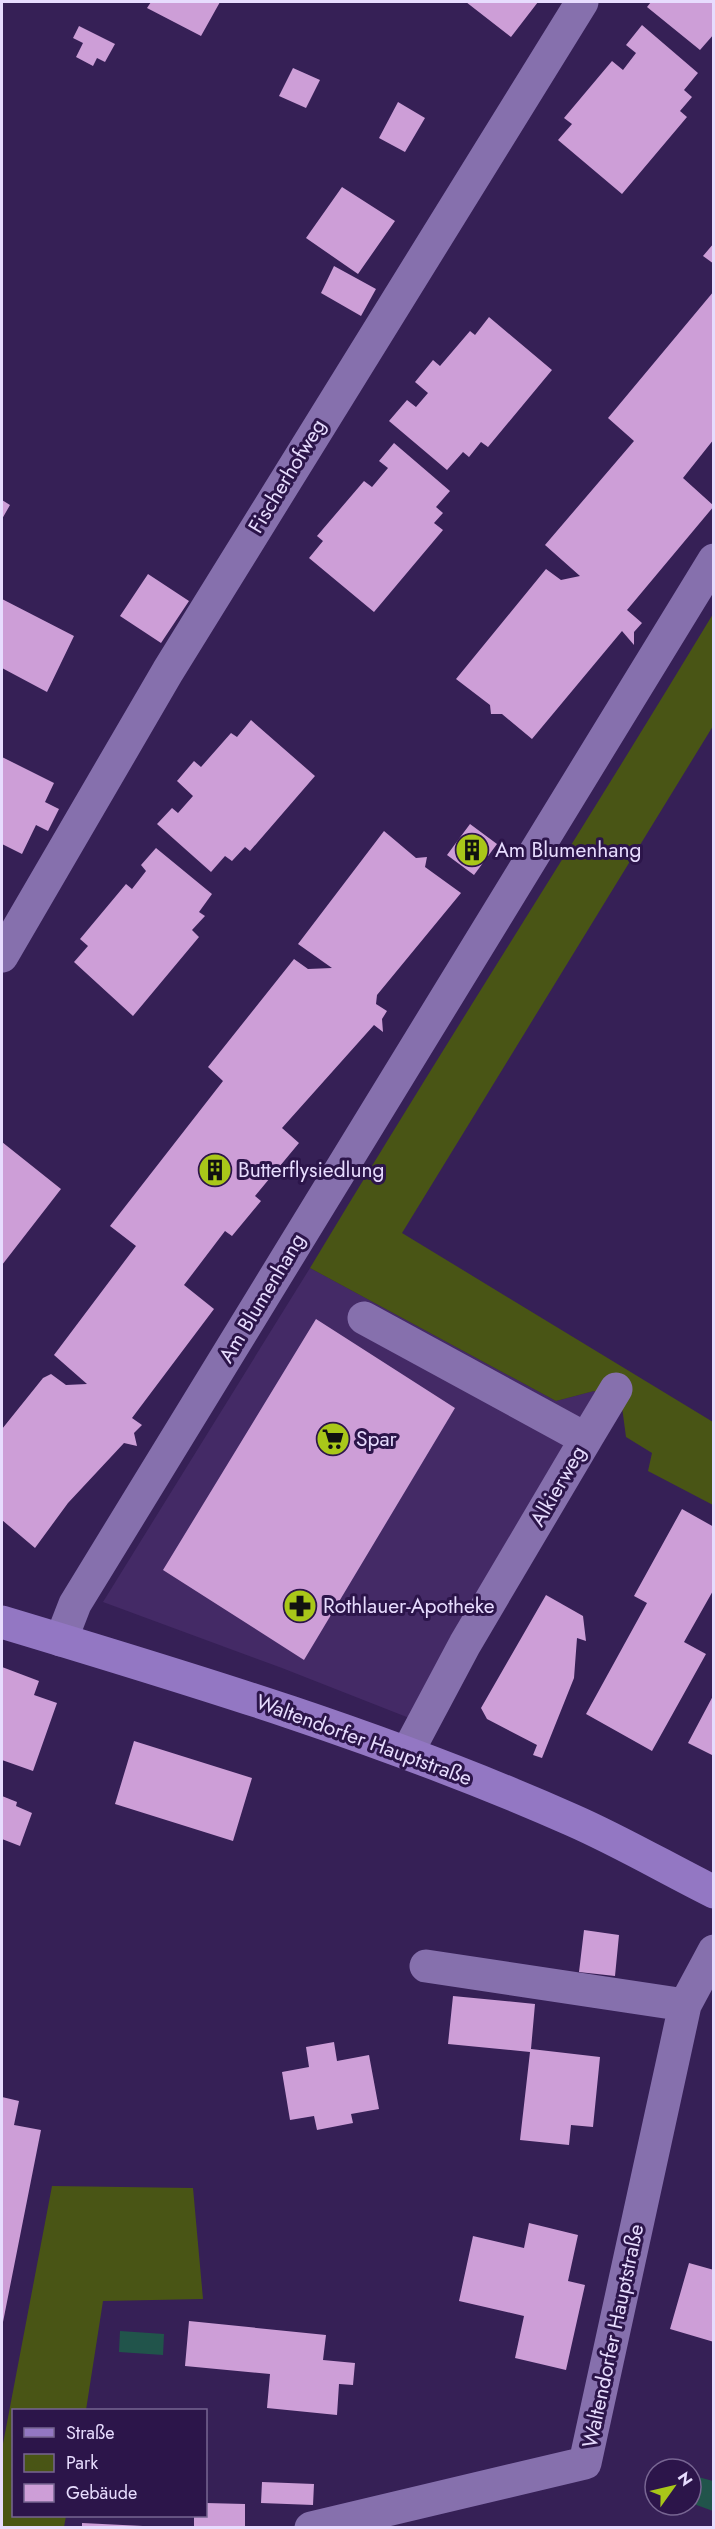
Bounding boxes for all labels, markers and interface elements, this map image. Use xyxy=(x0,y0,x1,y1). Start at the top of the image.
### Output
street label: Fischerhofweg xyxy=(241,413,333,539)
building icon: Am Blumenhang xyxy=(454,832,490,868)
place label: Am Blumenhang xyxy=(495,835,641,865)
building icon: Butterflysiedlung xyxy=(197,1152,233,1188)
place label: Butterflysiedlung xyxy=(238,1155,384,1185)
street label: Am Blumenhang xyxy=(211,1228,313,1368)
supermarket icon: Spar xyxy=(315,1421,351,1457)
place label: Spar xyxy=(356,1424,398,1454)
street label: Alkierweg xyxy=(523,1440,593,1532)
pharmacy icon: Rothlauer-Apotheke xyxy=(282,1588,318,1624)
place label: Rothlauer-Apotheke xyxy=(323,1591,495,1621)
street label: Waltendorfer Hauptstraße xyxy=(252,1687,476,1793)
street label: Waltendorfer Hauptstraße xyxy=(575,2221,651,2451)
legend xyxy=(12,2409,207,2517)
text: Straße xyxy=(66,2420,114,2446)
text: Park xyxy=(66,2450,98,2476)
north arrow xyxy=(643,2457,703,2517)
text: N xyxy=(672,2467,698,2491)
text: Gebäude xyxy=(66,2480,137,2506)

